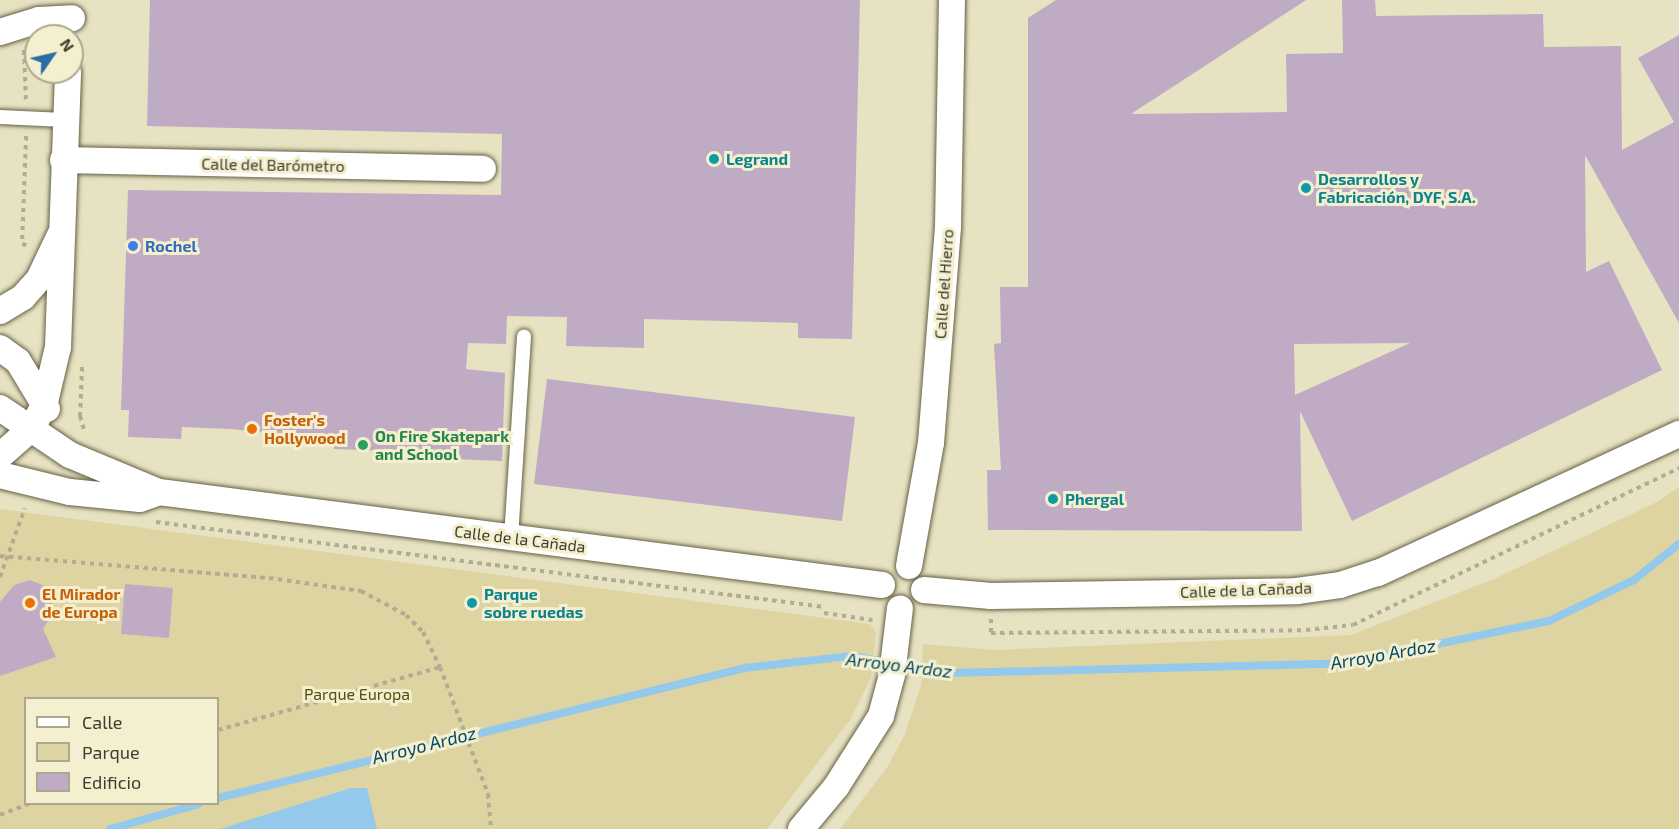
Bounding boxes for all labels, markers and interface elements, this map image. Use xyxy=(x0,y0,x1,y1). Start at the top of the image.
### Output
north arrow xyxy=(24,24,84,84)
text: N xyxy=(57,35,79,55)
place label: Legrand xyxy=(726,149,788,169)
marker: Legrand xyxy=(707,152,721,166)
street label: Calle del Barómetro xyxy=(201,154,345,176)
place label: Desarrollos y Fabricación, DYF, S.A. xyxy=(1318,169,1476,207)
marker: Desarrollos y Fabricación, DYF, S.A. xyxy=(1299,181,1313,195)
street label: Calle del Hierro xyxy=(931,228,957,340)
place label: Rochel xyxy=(145,236,197,256)
marker: Rochel xyxy=(126,239,140,253)
place label: Foster's Hollywood xyxy=(264,410,346,448)
marker: Foster's Hollywood xyxy=(245,422,259,436)
place label: On Fire Skatepark and School xyxy=(375,426,509,464)
marker: On Fire Skatepark and School xyxy=(356,438,370,452)
place label: Phergal xyxy=(1065,489,1124,509)
marker: Phergal xyxy=(1046,492,1060,506)
street label: Calle de la Cañada xyxy=(453,521,587,557)
street label: Calle de la Cañada xyxy=(1180,578,1312,602)
place label: El Mirador de Europa xyxy=(42,584,121,622)
place label: Parque sobre ruedas xyxy=(484,584,583,622)
marker: El Mirador de Europa xyxy=(23,596,37,610)
marker: Parque sobre ruedas xyxy=(465,596,479,610)
water label: Arroyo Ardoz xyxy=(1328,634,1438,674)
water label: Arroyo Ardoz xyxy=(845,648,953,682)
park label: Parque Europa xyxy=(304,684,410,704)
legend xyxy=(24,697,219,805)
text: Calle xyxy=(82,711,123,733)
water label: Arroyo Ardoz xyxy=(370,722,478,768)
text: Parque xyxy=(82,741,140,763)
text: Edificio xyxy=(82,771,141,793)

